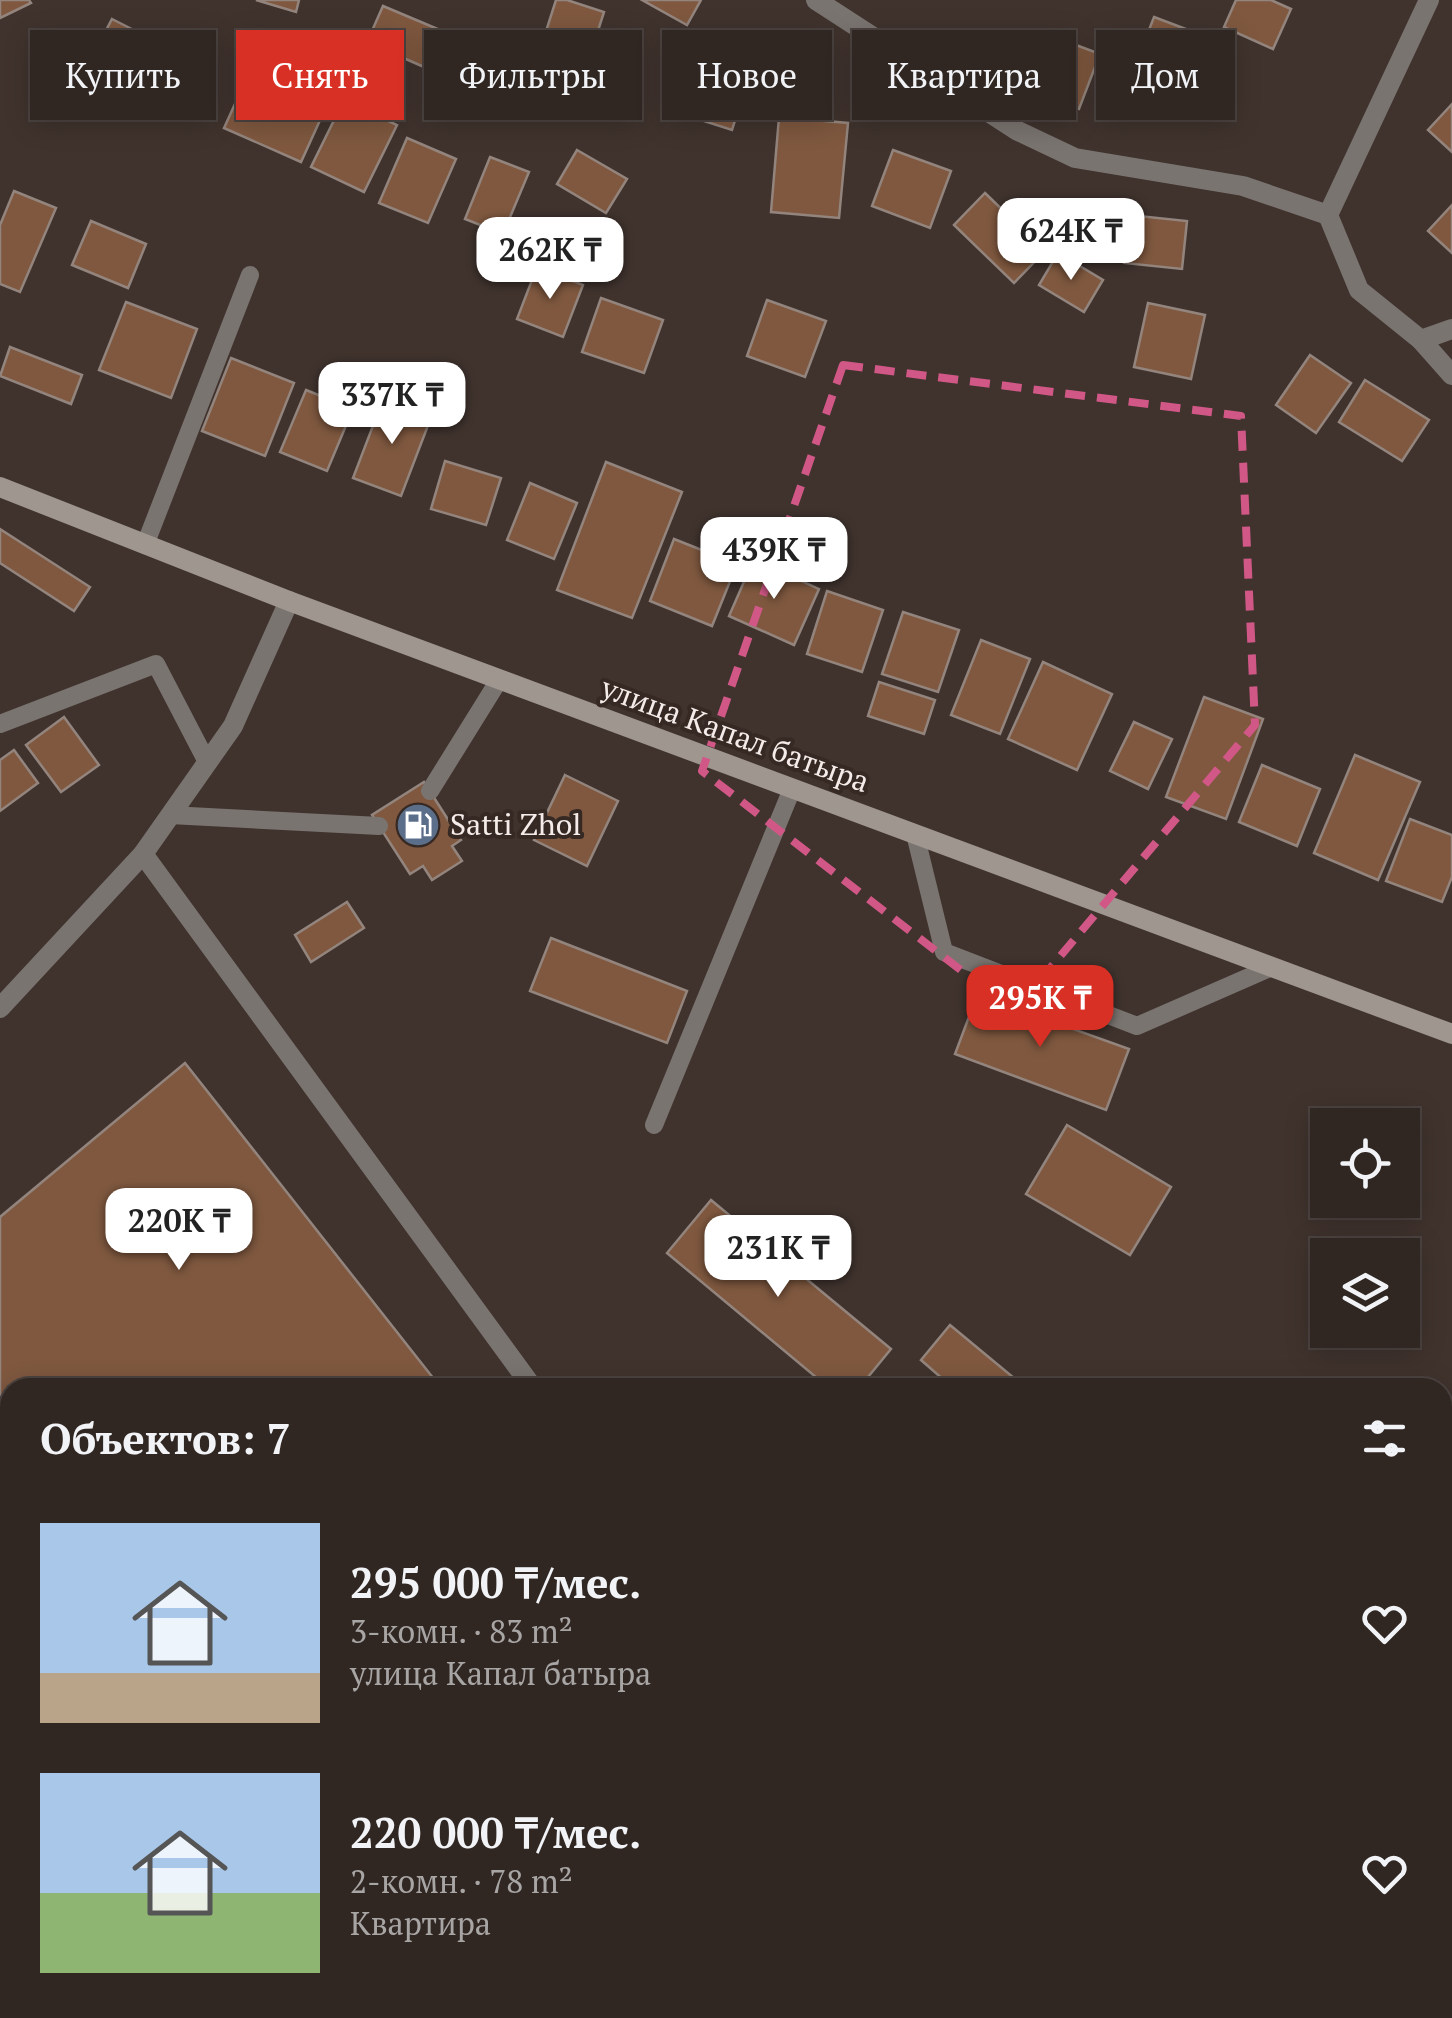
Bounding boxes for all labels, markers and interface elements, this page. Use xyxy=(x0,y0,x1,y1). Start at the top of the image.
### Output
chip: Купить xyxy=(30,30,216,120)
chip: Снять xyxy=(236,30,404,120)
chip: Фильтры xyxy=(424,30,642,120)
chip: Новое xyxy=(662,30,832,120)
chip: Квартира xyxy=(852,30,1076,120)
chip: Дом xyxy=(1096,30,1235,120)
pin: 624K ₸ xyxy=(990,198,1152,283)
text: 624K ₸ xyxy=(1019,209,1123,251)
pin: 262K ₸ xyxy=(469,217,631,302)
text: 262K ₸ xyxy=(498,228,602,270)
pin: 337K ₸ xyxy=(311,362,473,447)
text: 337K ₸ xyxy=(340,373,444,415)
pin: 439K ₸ xyxy=(693,517,855,602)
text: 439K ₸ xyxy=(722,528,826,570)
street label: улица Капал батыра xyxy=(595,667,875,801)
fuel station icon: Satti Zhol xyxy=(395,802,441,848)
place label: Satti Zhol xyxy=(450,804,581,844)
pin: 295K ₸ xyxy=(959,965,1121,1050)
text: 295K ₸ xyxy=(988,976,1092,1018)
map controls xyxy=(1310,1108,1420,1348)
button: locate xyxy=(1310,1108,1420,1218)
pin: 220K ₸ xyxy=(98,1188,260,1273)
text: 220K ₸ xyxy=(127,1199,231,1241)
pin: 231K ₸ xyxy=(697,1215,859,1300)
text: 231K ₸ xyxy=(726,1226,830,1268)
button: layers xyxy=(1310,1238,1420,1348)
text: Объектов: 7 xyxy=(40,1410,291,1466)
icon: filters xyxy=(1357,1411,1412,1466)
text: 295 000 ₸/мес. xyxy=(350,1554,641,1610)
icon: home xyxy=(120,1563,240,1683)
icon: heart xyxy=(1357,1596,1412,1651)
text: 3-комн. · 83 m² xyxy=(350,1610,573,1652)
text: улица Капал батыра xyxy=(350,1652,651,1694)
text: 220 000 ₸/мес. xyxy=(350,1804,641,1860)
icon: home xyxy=(120,1813,240,1933)
icon: heart xyxy=(1357,1846,1412,1901)
text: 2-комн. · 78 m² xyxy=(350,1860,573,1902)
text: Квартира xyxy=(350,1902,491,1944)

